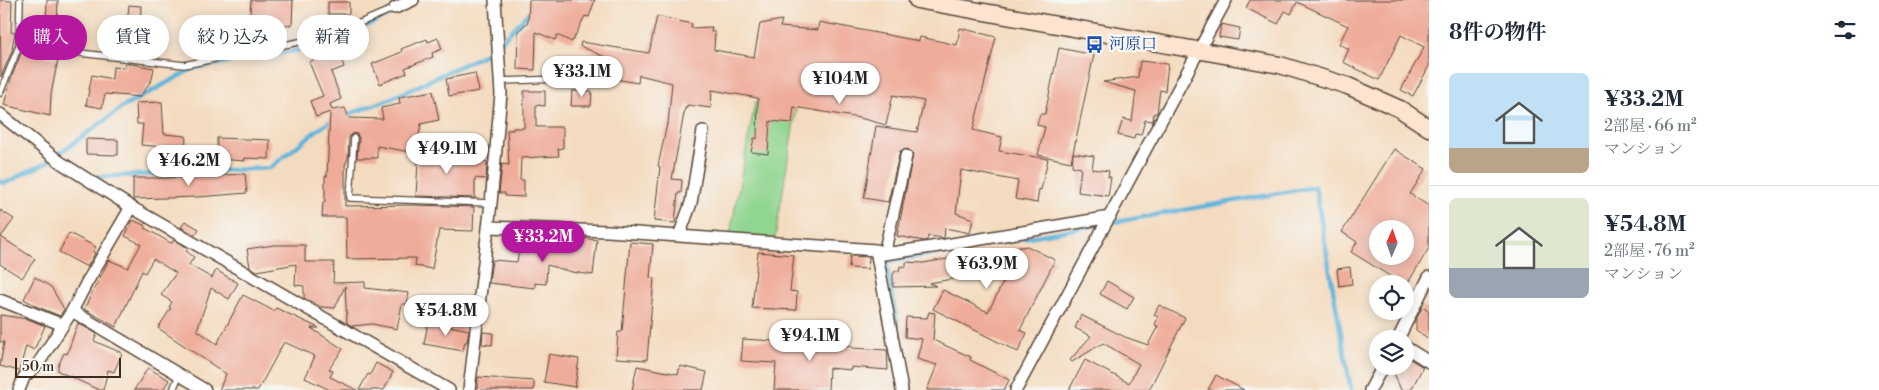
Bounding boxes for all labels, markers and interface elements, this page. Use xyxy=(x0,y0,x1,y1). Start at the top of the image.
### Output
chip: 購入 xyxy=(15,15,87,60)
chip: 賃貸 xyxy=(97,15,169,60)
chip: 絞り込み xyxy=(179,15,287,60)
chip: 新着 xyxy=(297,15,369,60)
icon: filters xyxy=(1831,16,1859,44)
text: 8件の物件 xyxy=(1449,20,1546,46)
bus stop icon: 河原口 xyxy=(1085,34,1105,54)
place label: 河原口 xyxy=(1109,34,1157,54)
pin: ¥33.1M xyxy=(541,56,623,98)
text: ¥33.1M xyxy=(553,62,611,82)
pin: ¥104M xyxy=(805,62,875,105)
text: ¥104M xyxy=(812,69,868,89)
text: ¥33.2M xyxy=(1604,87,1684,113)
icon: home xyxy=(1489,93,1549,153)
text: 2部屋 · 66 m² xyxy=(1604,116,1697,136)
pin: ¥49.1M xyxy=(406,132,488,175)
text: ¥49.1M xyxy=(417,139,477,159)
text: マンション xyxy=(1604,139,1683,159)
pin: ¥46.2M xyxy=(148,144,230,187)
text: ¥46.2M xyxy=(158,151,220,171)
text: ¥54.8M xyxy=(1604,212,1686,238)
icon: home xyxy=(1489,218,1549,278)
pin: ¥33.2M xyxy=(502,220,584,263)
north arrow xyxy=(1369,220,1414,265)
map controls xyxy=(1369,220,1414,375)
text: ¥33.2M xyxy=(513,227,573,247)
text: 2部屋 · 76 m² xyxy=(1604,241,1695,261)
pin: ¥63.9M xyxy=(946,248,1028,290)
text: ¥63.9M xyxy=(956,254,1018,274)
text: マンション xyxy=(1604,264,1683,284)
button: locate xyxy=(1369,275,1414,320)
pin: ¥54.8M xyxy=(405,294,487,337)
text: ¥54.8M xyxy=(415,301,477,321)
pin: ¥94.1M xyxy=(769,320,851,362)
text: ¥94.1M xyxy=(780,326,840,346)
button: layers xyxy=(1369,330,1414,375)
scale bar xyxy=(15,355,121,378)
text: 50 m xyxy=(22,358,54,376)

